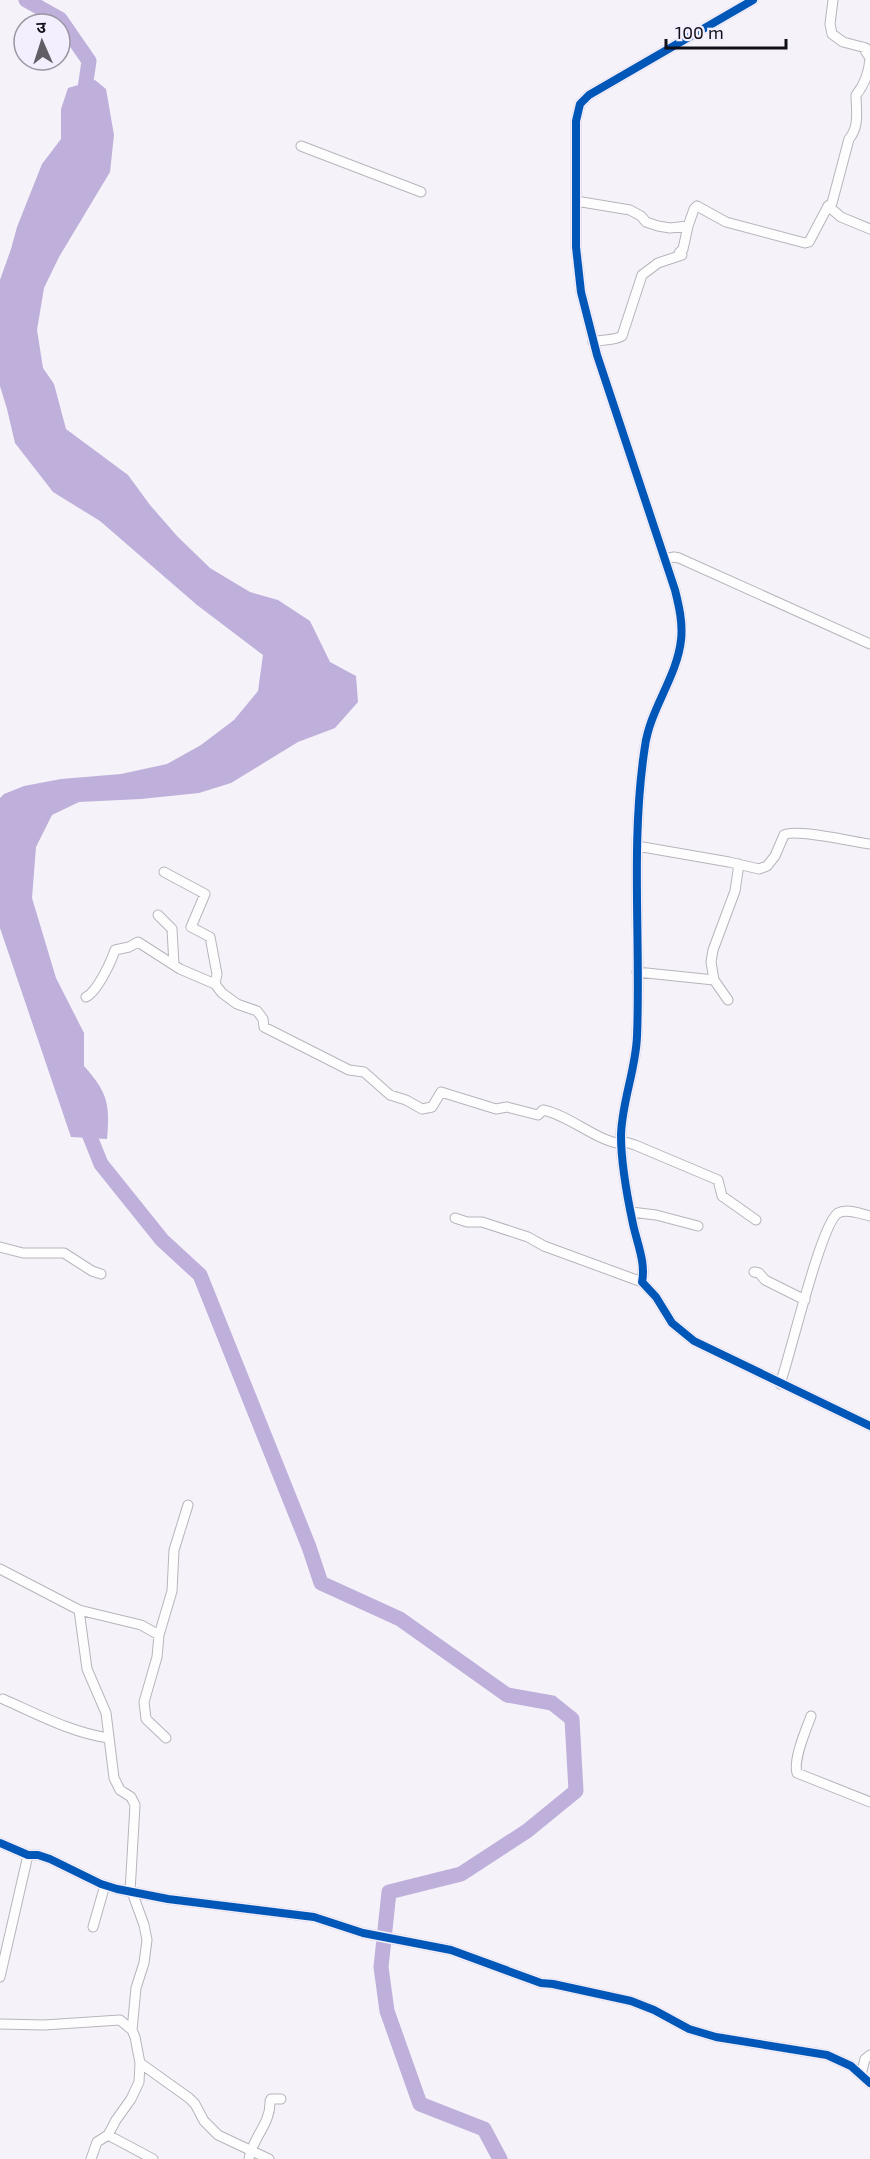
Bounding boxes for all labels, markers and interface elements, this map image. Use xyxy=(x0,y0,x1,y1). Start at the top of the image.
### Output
north arrow xyxy=(12,12,72,72)
scale bar xyxy=(666,12,786,50)
text: उ xyxy=(36,17,47,36)
text: 100 m xyxy=(675,21,724,43)

